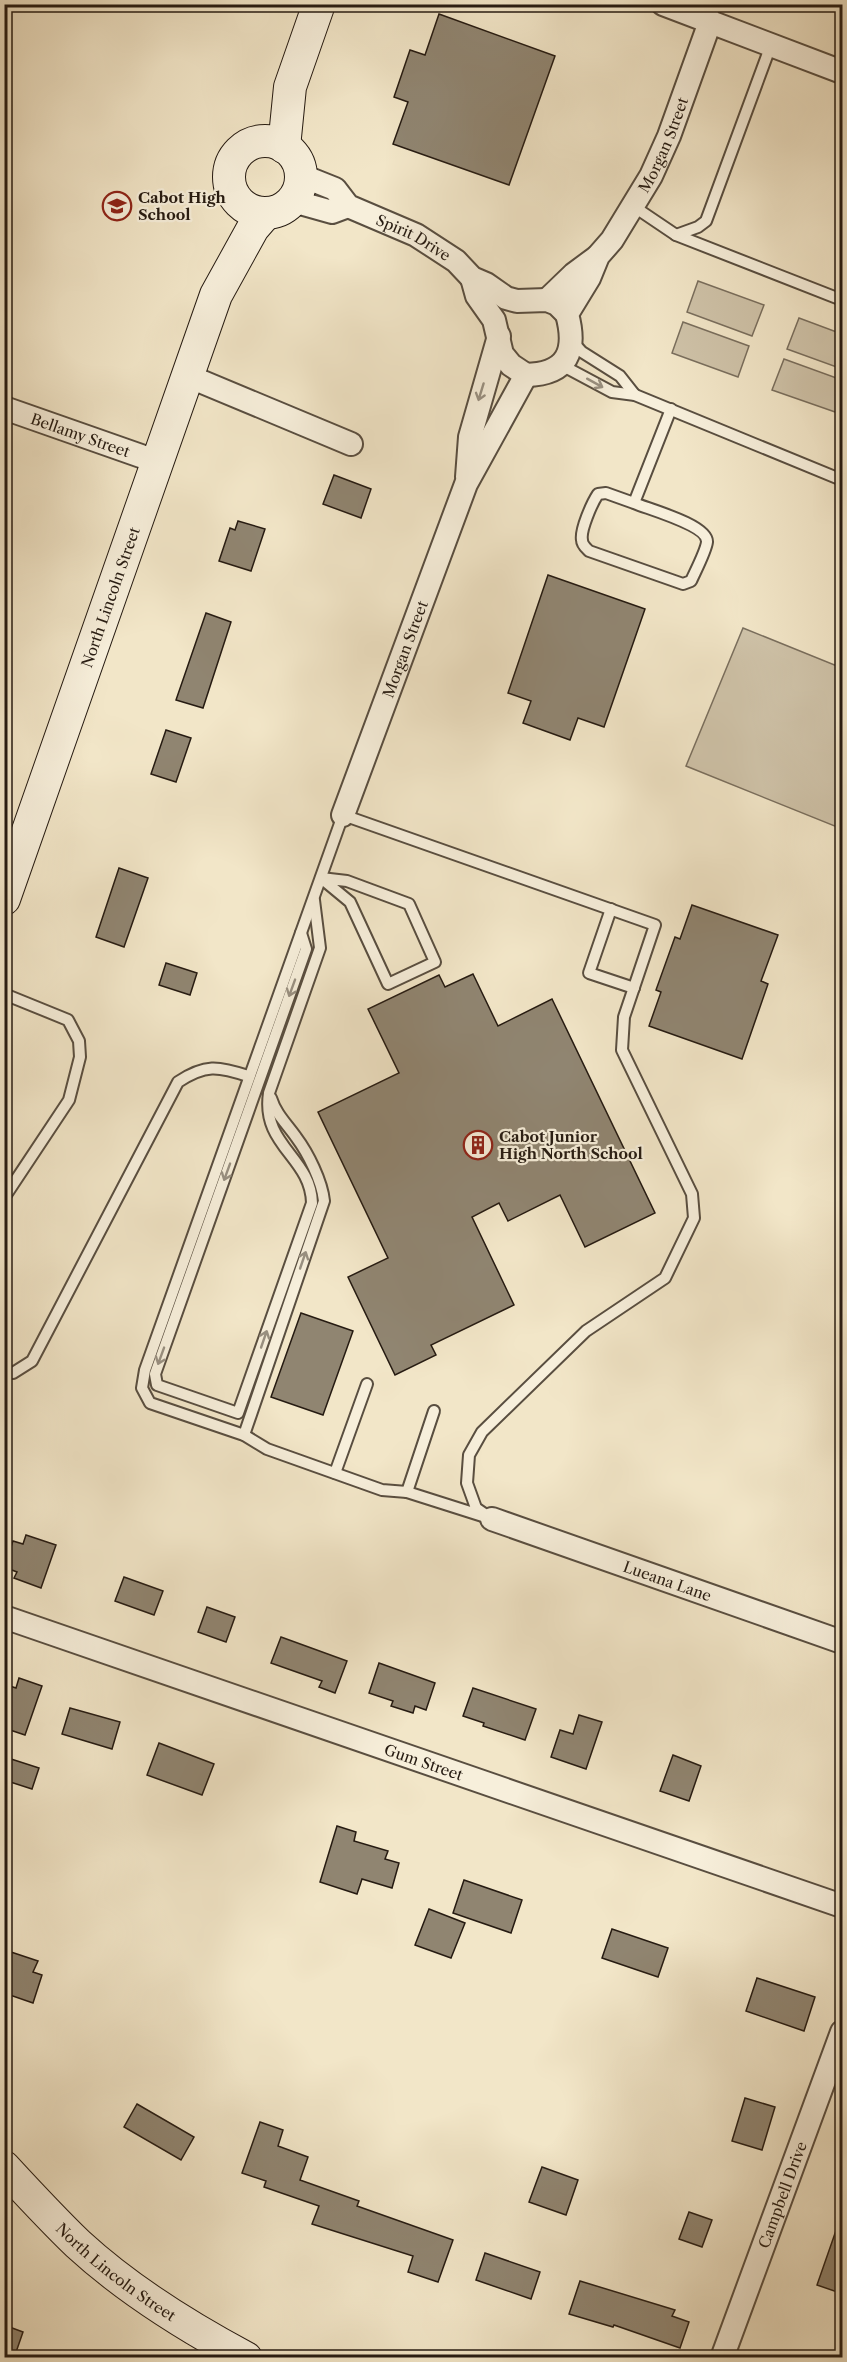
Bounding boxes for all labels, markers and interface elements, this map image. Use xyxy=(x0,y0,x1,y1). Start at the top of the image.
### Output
street label: Morgan Street xyxy=(634,94,692,196)
place label: Cabot High School xyxy=(138,188,227,224)
school or university icon: Cabot High School xyxy=(101,190,133,222)
street label: Spirit Drive xyxy=(373,210,455,265)
one-way arrow xyxy=(586,377,603,389)
one-way arrow xyxy=(475,382,486,401)
street label: Bellamy Street xyxy=(28,409,133,461)
street label: North Lincoln Street xyxy=(77,524,144,670)
street label: Morgan Street xyxy=(378,597,432,700)
one-way arrow xyxy=(286,978,297,997)
place label: Cabot Junior High North School xyxy=(499,1127,643,1163)
building icon: Cabot Junior High North School xyxy=(462,1129,494,1161)
one-way arrow xyxy=(220,1162,231,1181)
one-way arrow xyxy=(299,1252,310,1270)
one-way arrow xyxy=(260,1330,271,1349)
one-way arrow xyxy=(155,1346,166,1365)
street label: Lueana Lane xyxy=(621,1556,714,1605)
street label: Gum Street xyxy=(382,1739,466,1784)
street label: Campbell Drive xyxy=(754,2139,810,2251)
street label: North Lincoln Street xyxy=(52,2219,180,2325)

